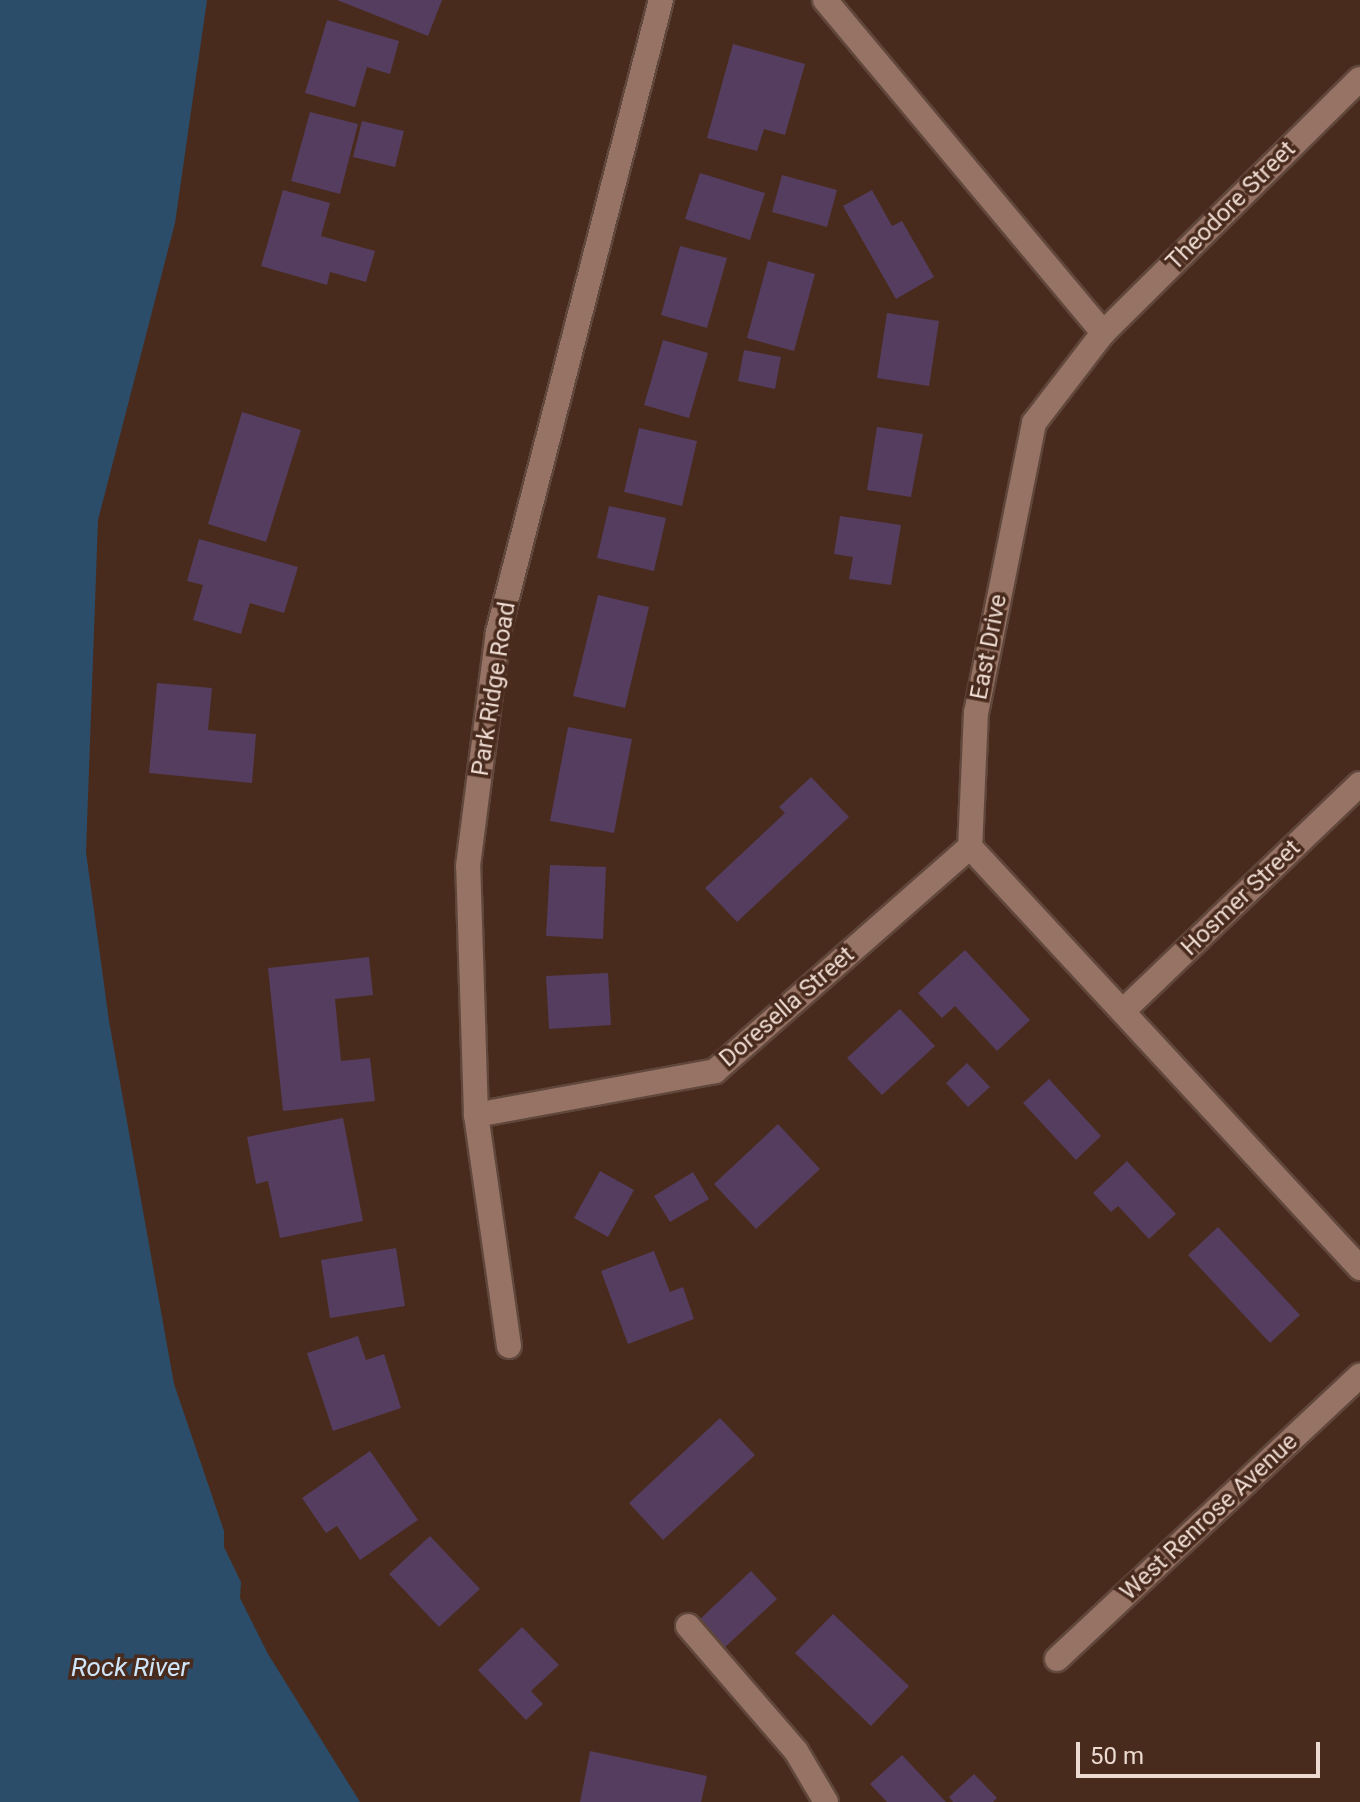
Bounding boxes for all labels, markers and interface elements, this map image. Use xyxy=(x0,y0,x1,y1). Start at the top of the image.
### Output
street label: Theodore Street xyxy=(1160,135,1302,277)
street label: East Drive xyxy=(965,592,1013,702)
street label: Park Ridge Road xyxy=(466,600,522,778)
street label: Hosmer Street xyxy=(1175,834,1307,962)
street label: Doresella Street xyxy=(714,941,860,1073)
street label: West Renrose Avenue xyxy=(1114,1427,1304,1607)
water label: Rock River xyxy=(71,1652,189,1684)
scale bar xyxy=(1080,1726,1324,1776)
text: 50 m xyxy=(1090,1742,1144,1770)

